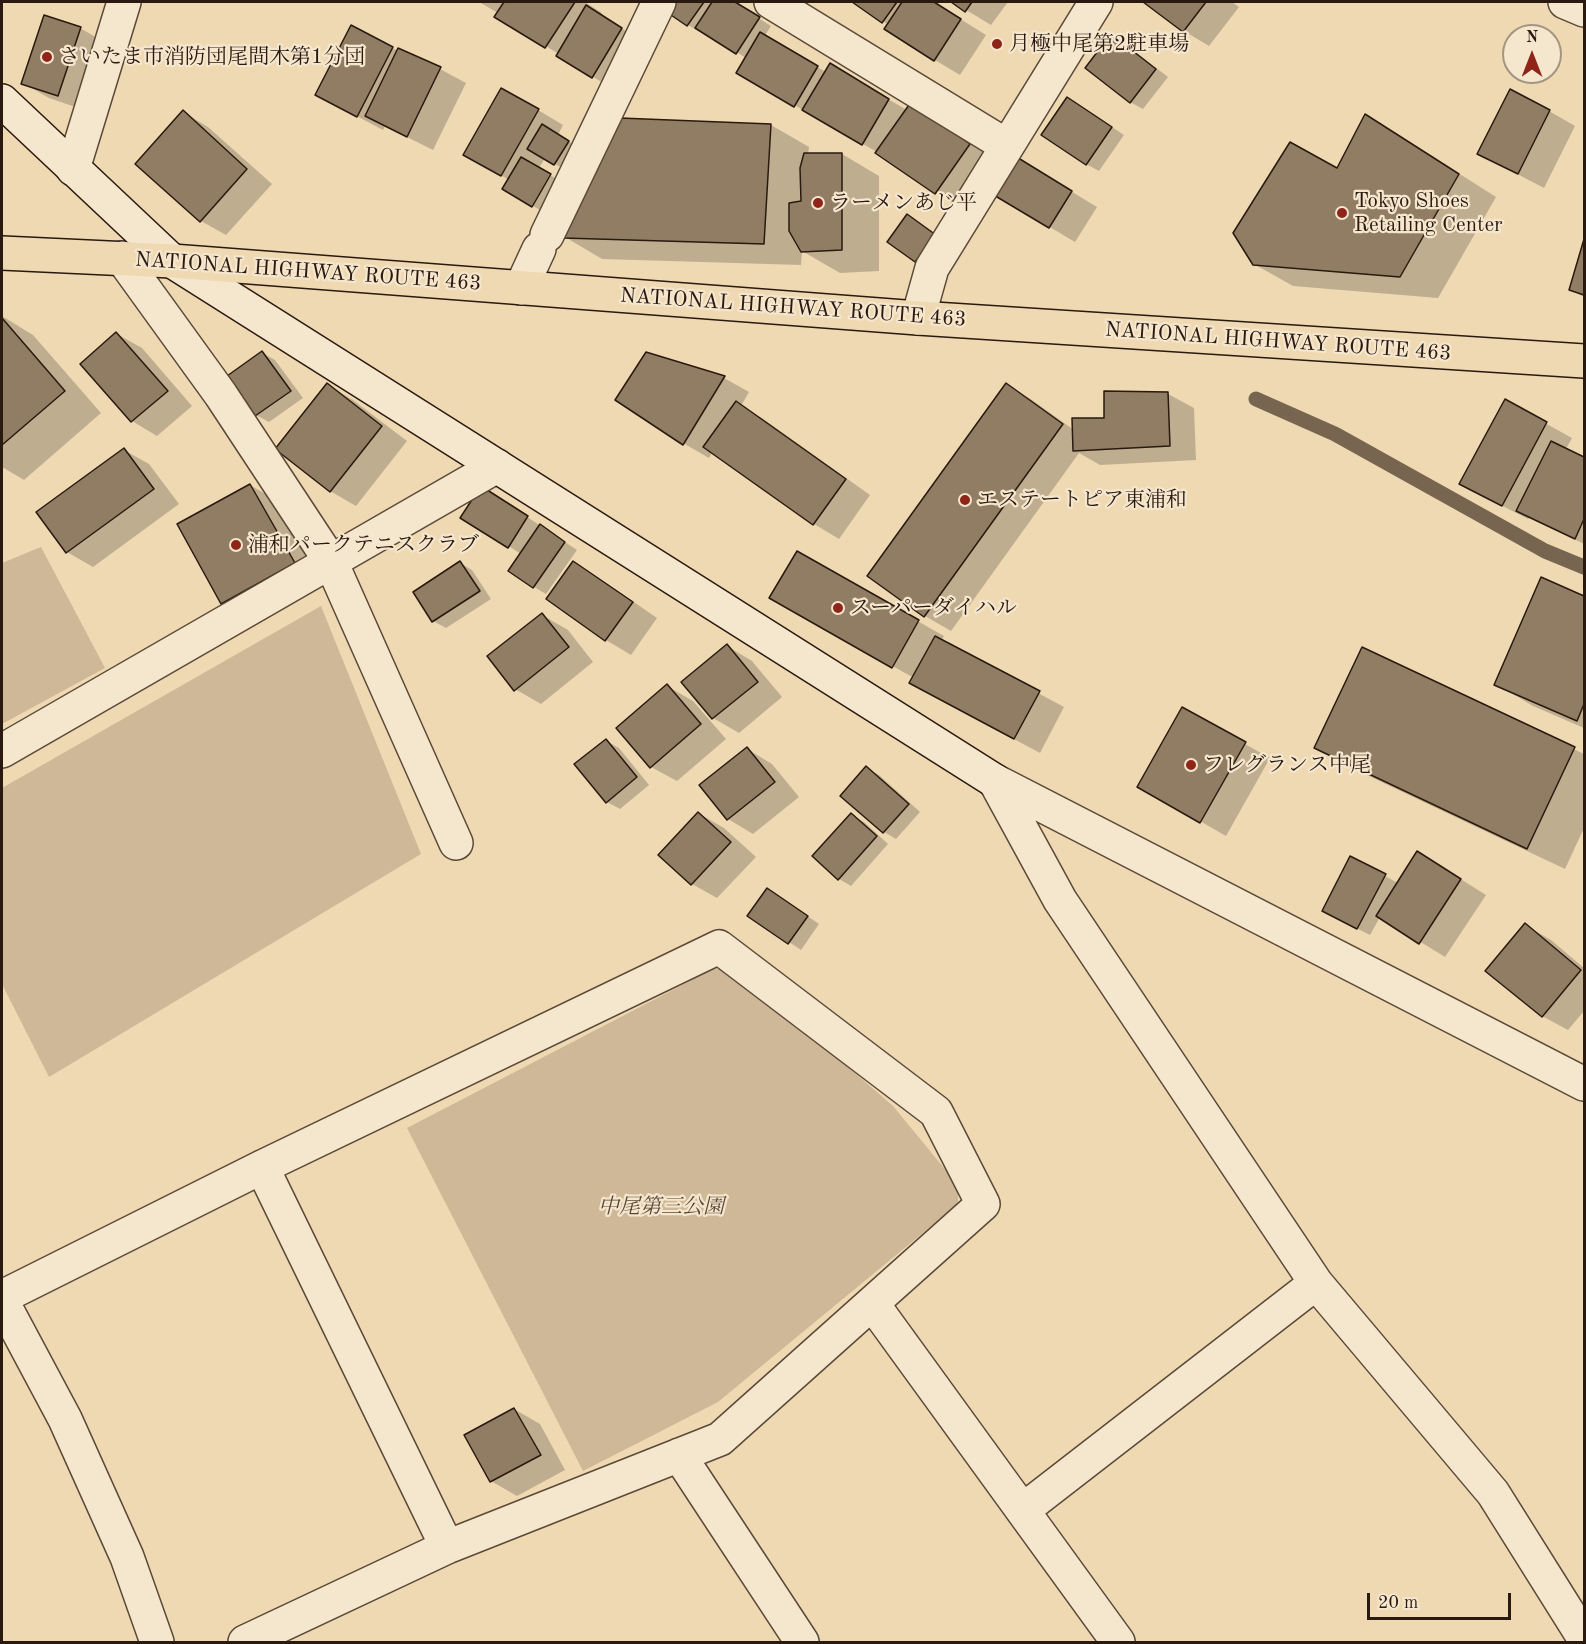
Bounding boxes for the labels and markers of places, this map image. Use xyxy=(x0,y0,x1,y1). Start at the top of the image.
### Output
place label: 月極中尾第2駐車場 xyxy=(1009,31,1189,57)
marker: 月極中尾第2駐車場 xyxy=(990,37,1004,51)
place label: さいたま市消防団尾間木第1分団 xyxy=(59,44,365,70)
marker: さいたま市消防団尾間木第1分団 xyxy=(40,50,54,64)
place label: Tokyo Shoes Retailing Center xyxy=(1354,188,1503,238)
place label: ラーメンあじ平 xyxy=(830,190,977,216)
marker: ラーメンあじ平 xyxy=(811,196,825,210)
marker: Tokyo Shoes Retailing Center xyxy=(1335,206,1349,220)
place label: エステートピア東浦和 xyxy=(977,487,1187,513)
marker: エステートピア東浦和 xyxy=(958,493,972,507)
place label: 浦和パークテニスクラブ xyxy=(248,532,479,558)
marker: 浦和パークテニスクラブ xyxy=(229,538,243,552)
place label: スーパーダイハル xyxy=(850,595,1017,621)
marker: スーパーダイハル xyxy=(831,601,845,615)
place label: フレグランス中尾 xyxy=(1203,752,1371,778)
marker: フレグランス中尾 xyxy=(1184,758,1198,772)

